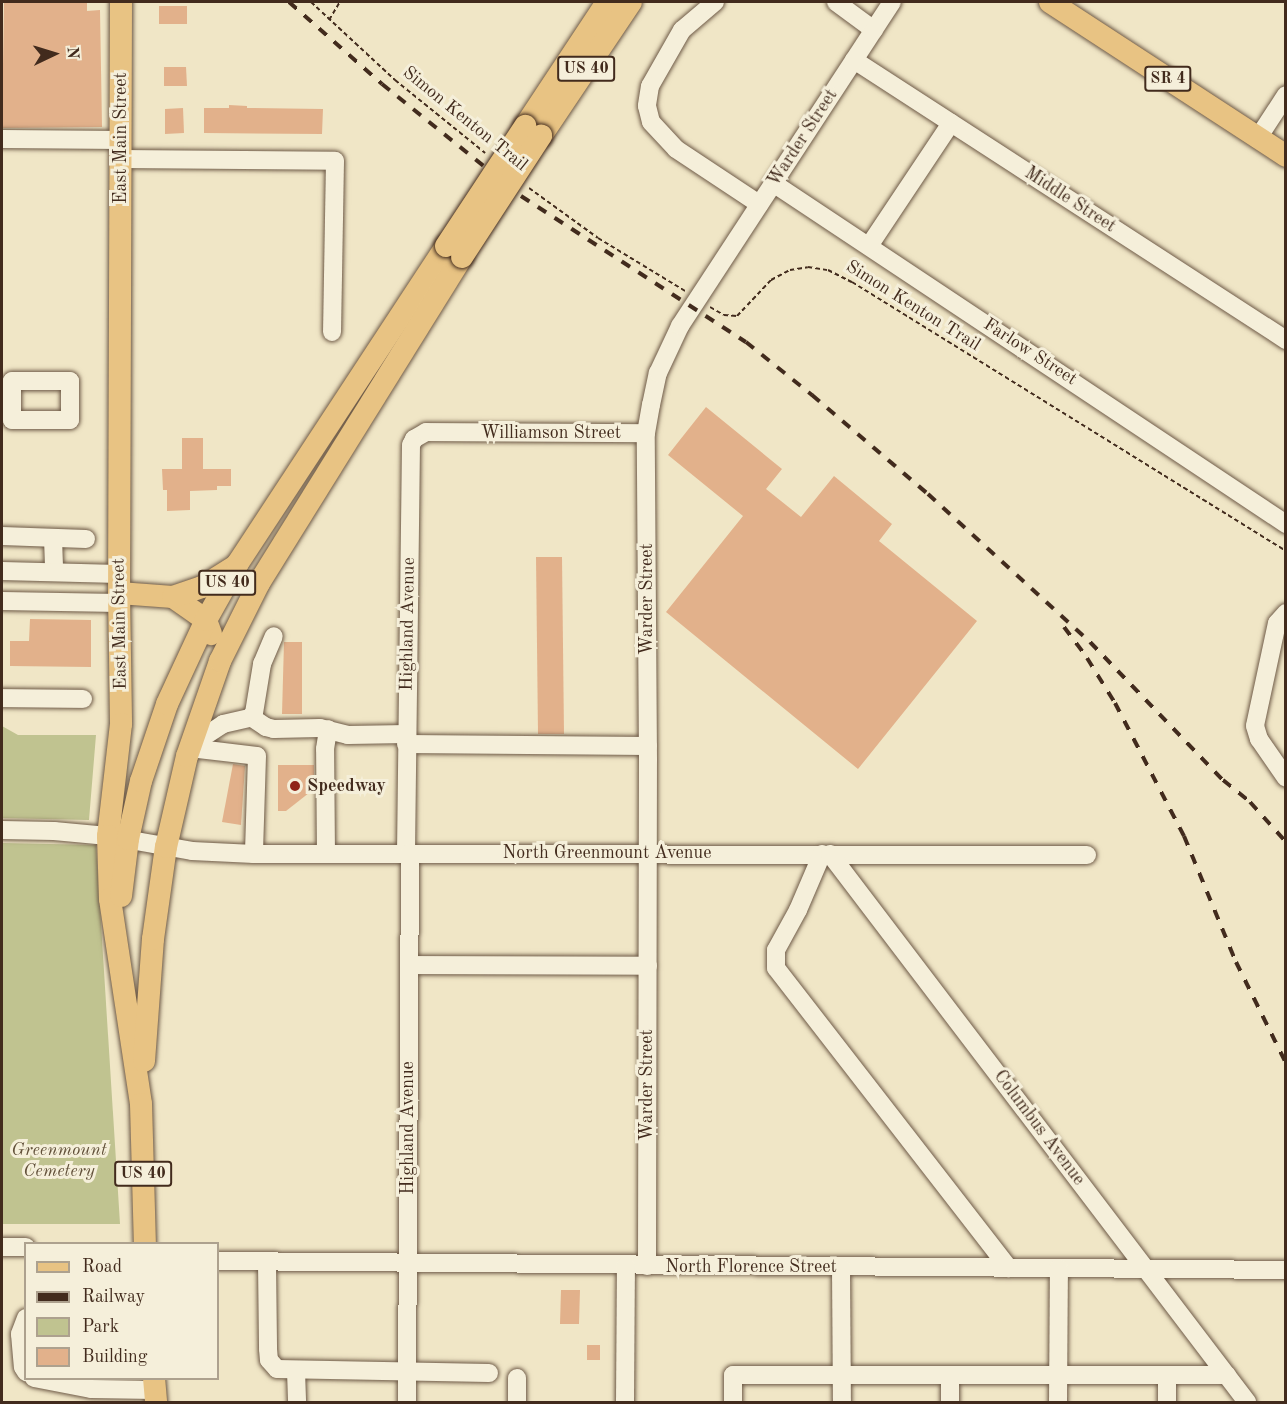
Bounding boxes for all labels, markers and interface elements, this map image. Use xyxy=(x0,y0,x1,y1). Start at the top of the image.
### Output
north arrow xyxy=(24,24,84,84)
text: N xyxy=(64,46,80,59)
road number: US 40 xyxy=(556,56,616,82)
street label: Simon Kenton Trail xyxy=(398,62,532,176)
road number: SR 4 xyxy=(1144,66,1192,92)
street label: East Main Street xyxy=(110,72,132,204)
street label: Warder Street xyxy=(763,85,843,191)
street label: Middle Street xyxy=(1020,162,1120,238)
street label: Simon Kenton Trail xyxy=(842,256,984,356)
street label: Farlow Street xyxy=(979,314,1081,390)
street label: Williamson Street xyxy=(481,422,621,444)
street label: Warder Street xyxy=(636,543,658,655)
street label: Highland Avenue xyxy=(396,557,420,691)
street label: East Main Street xyxy=(108,558,132,690)
road number: US 40 xyxy=(197,570,257,596)
place label: Speedway xyxy=(307,775,386,797)
marker: Speedway xyxy=(288,779,302,793)
street label: North Greenmount Avenue xyxy=(503,842,711,864)
street label: Warder Street xyxy=(636,1029,658,1141)
street label: Highland Avenue xyxy=(397,1061,419,1195)
street label: Columbus Avenue xyxy=(989,1066,1089,1190)
park label: Greenmount Cemetery xyxy=(11,1140,107,1182)
road number: US 40 xyxy=(113,1161,173,1187)
legend xyxy=(24,1242,219,1380)
street label: North Florence Street xyxy=(665,1256,837,1278)
text: Road xyxy=(82,1258,122,1276)
text: Railway xyxy=(82,1288,145,1306)
text: Park xyxy=(82,1318,119,1336)
text: Building xyxy=(82,1348,147,1366)

